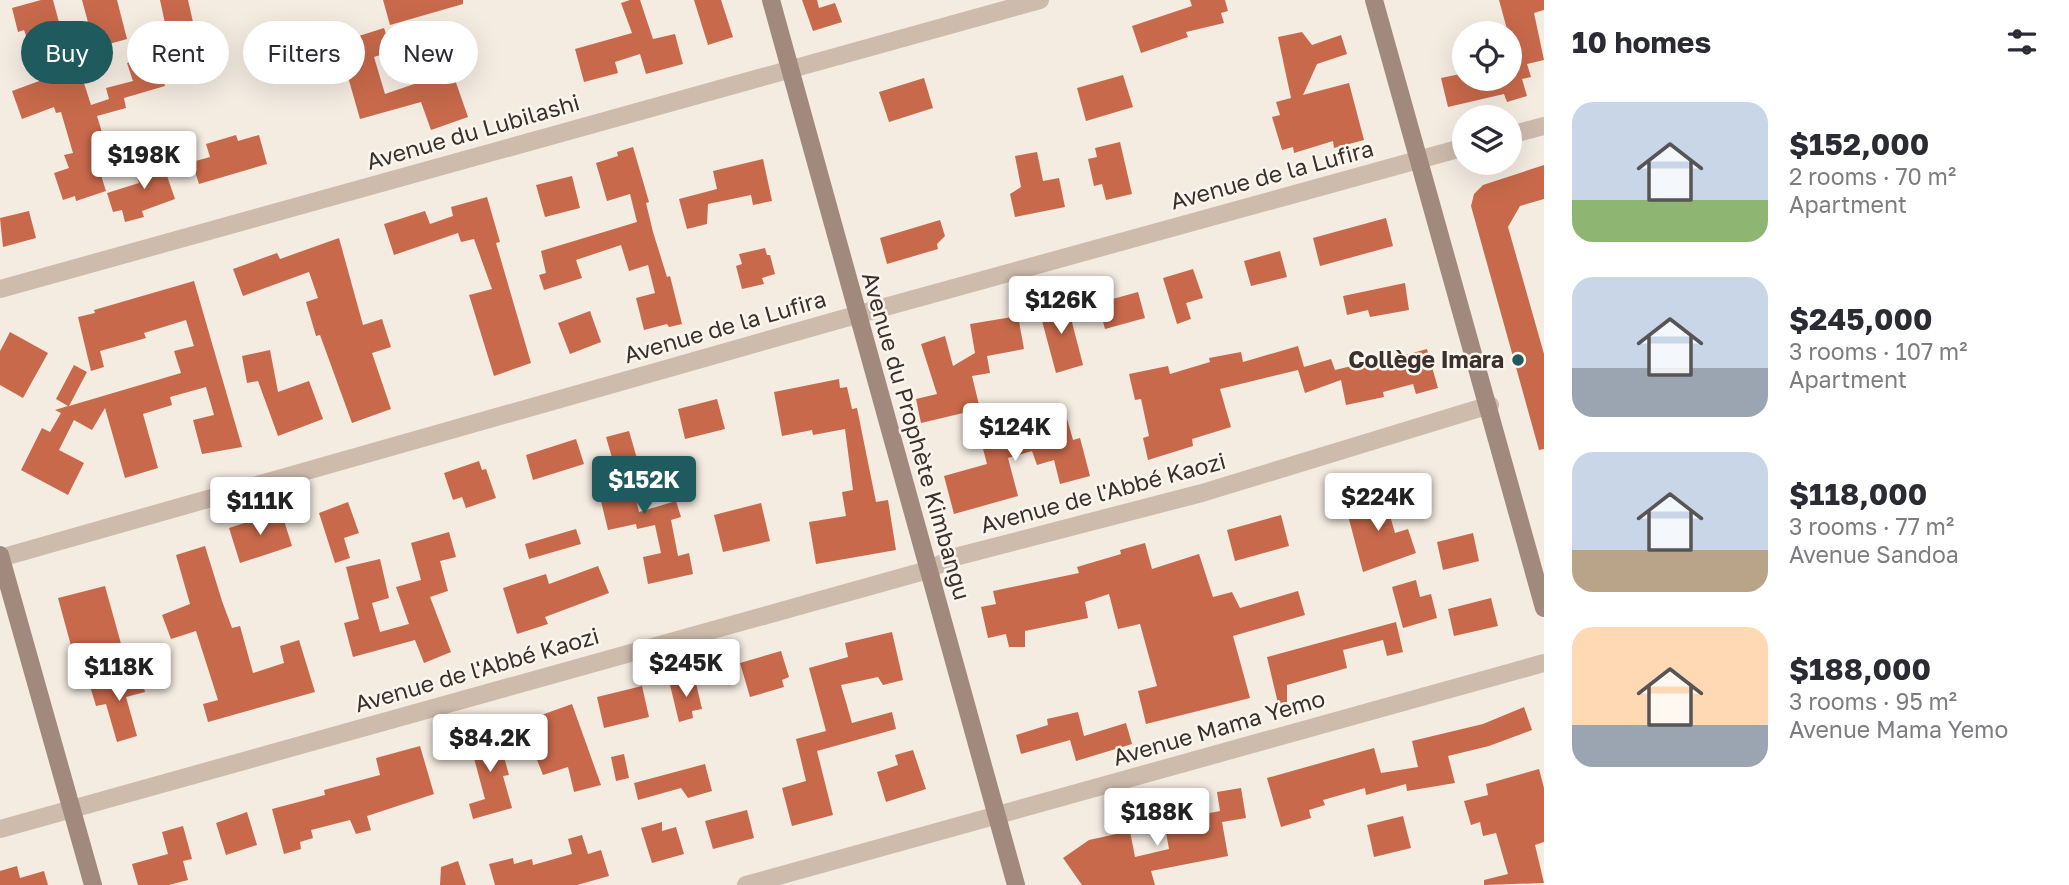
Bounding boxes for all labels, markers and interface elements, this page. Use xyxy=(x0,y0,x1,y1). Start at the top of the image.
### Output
chip: Buy xyxy=(21,21,113,84)
chip: Rent xyxy=(127,21,229,84)
chip: Filters xyxy=(243,21,365,84)
chip: New xyxy=(379,21,478,84)
map controls xyxy=(1452,21,1522,175)
button: locate xyxy=(1452,21,1522,91)
icon: filters xyxy=(2003,23,2041,61)
text: 10 homes xyxy=(1572,24,1711,60)
street label: Avenue du Lubilashi xyxy=(363,87,583,175)
button: layers xyxy=(1452,105,1522,175)
text: $152,000 xyxy=(1789,126,1929,162)
icon: home xyxy=(1628,130,1712,214)
pin: $198K xyxy=(95,132,193,191)
street label: Avenue de la Lufira xyxy=(1167,133,1376,215)
text: $198K xyxy=(107,140,181,168)
text: 2 rooms · 70 m² xyxy=(1789,162,1956,190)
text: Apartment xyxy=(1789,190,1907,218)
street label: Avenue du Prophète Kimbangu xyxy=(857,268,977,603)
pin: $126K xyxy=(1012,276,1110,336)
street label: Avenue de la Lufira xyxy=(620,284,829,368)
text: $126K xyxy=(1025,285,1097,313)
text: $245,000 xyxy=(1789,301,1933,337)
icon: home xyxy=(1628,305,1712,389)
text: 3 rooms · 107 m² xyxy=(1789,337,1967,365)
place label: Collège Imara xyxy=(1348,345,1504,373)
marker: Collège Imara xyxy=(1510,352,1526,368)
text: Apartment xyxy=(1789,365,1907,393)
pin: $124K xyxy=(966,404,1064,463)
text: $124K xyxy=(979,412,1051,440)
street label: Avenue de l'Abbé Kaozi xyxy=(977,446,1229,538)
pin: $152K xyxy=(595,456,693,516)
text: $152K xyxy=(608,465,680,493)
pin: $224K xyxy=(1329,474,1427,533)
text: $118,000 xyxy=(1789,476,1927,512)
pin: $111K xyxy=(211,477,309,537)
icon: home xyxy=(1628,480,1712,564)
text: $224K xyxy=(1341,482,1415,510)
text: $111K xyxy=(226,486,294,514)
text: 3 rooms · 77 m² xyxy=(1789,512,1954,540)
text: Avenue Sandoa xyxy=(1789,540,1959,568)
street label: Avenue de l'Abbé Kaozi xyxy=(351,621,602,717)
pin: $245K xyxy=(637,640,735,699)
pin: $118K xyxy=(70,644,168,703)
text: $245K xyxy=(649,648,723,676)
text: $188,000 xyxy=(1789,651,1931,687)
text: $118K xyxy=(84,652,154,680)
icon: home xyxy=(1628,655,1712,739)
street label: Avenue Mama Yemo xyxy=(1110,683,1328,771)
text: 3 rooms · 95 m² xyxy=(1789,687,1957,715)
pin: $84.2K xyxy=(433,714,547,774)
text: Avenue Mama Yemo xyxy=(1789,715,2008,743)
text: $84.2K xyxy=(449,723,531,751)
pin: $188K xyxy=(1108,788,1206,848)
text: $188K xyxy=(1120,797,1194,825)

